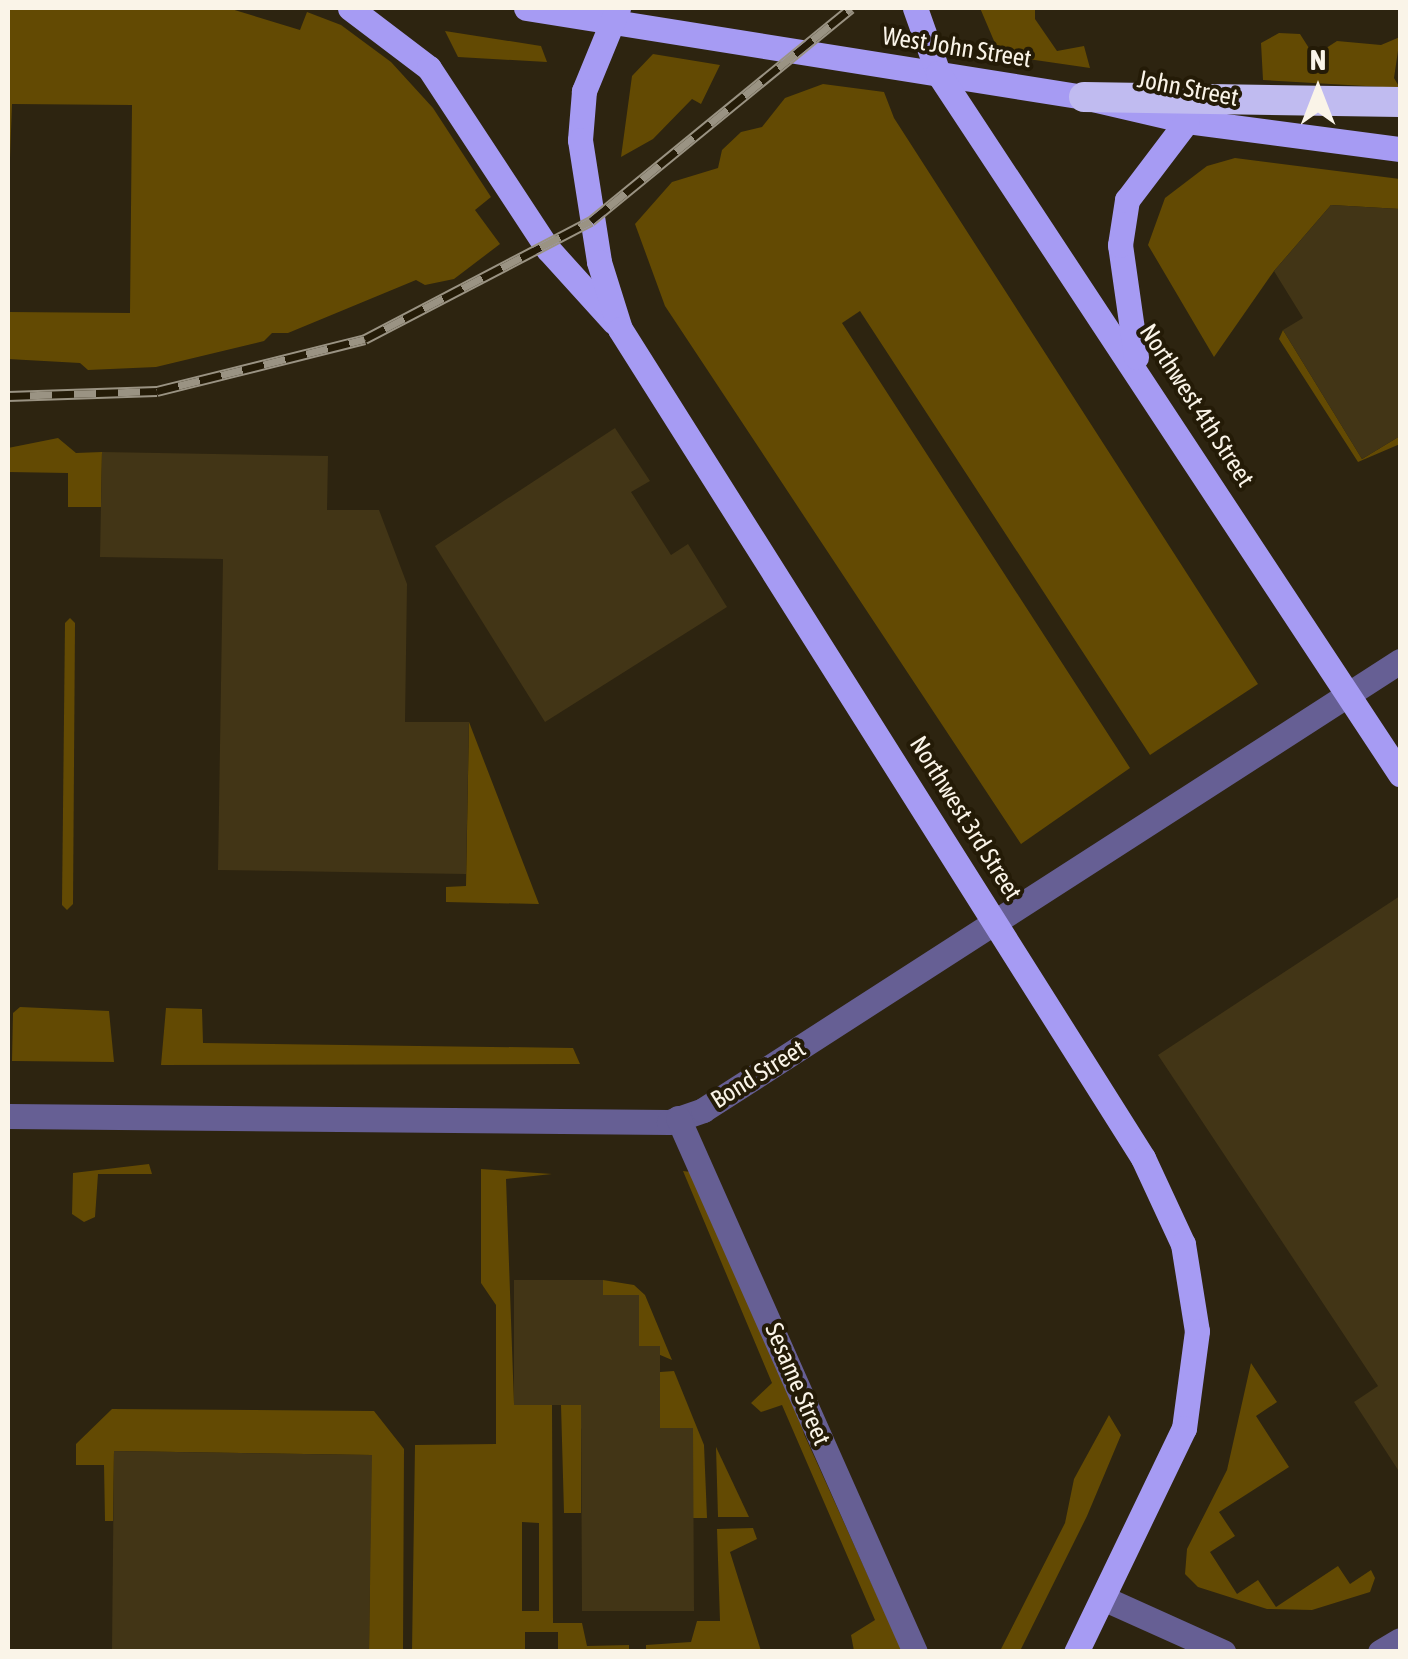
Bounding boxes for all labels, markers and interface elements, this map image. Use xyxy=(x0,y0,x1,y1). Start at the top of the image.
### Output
street label: West John Street xyxy=(880,20,1034,74)
north arrow xyxy=(1268,40,1368,140)
text: N xyxy=(1310,44,1326,76)
street label: John Street xyxy=(1135,64,1241,112)
street label: Northwest 4th Street xyxy=(1133,318,1261,492)
street label: Northwest 3rd Street xyxy=(904,730,1028,906)
street label: Bond Street xyxy=(705,1033,811,1115)
street label: Sesame Street xyxy=(759,1318,837,1450)

